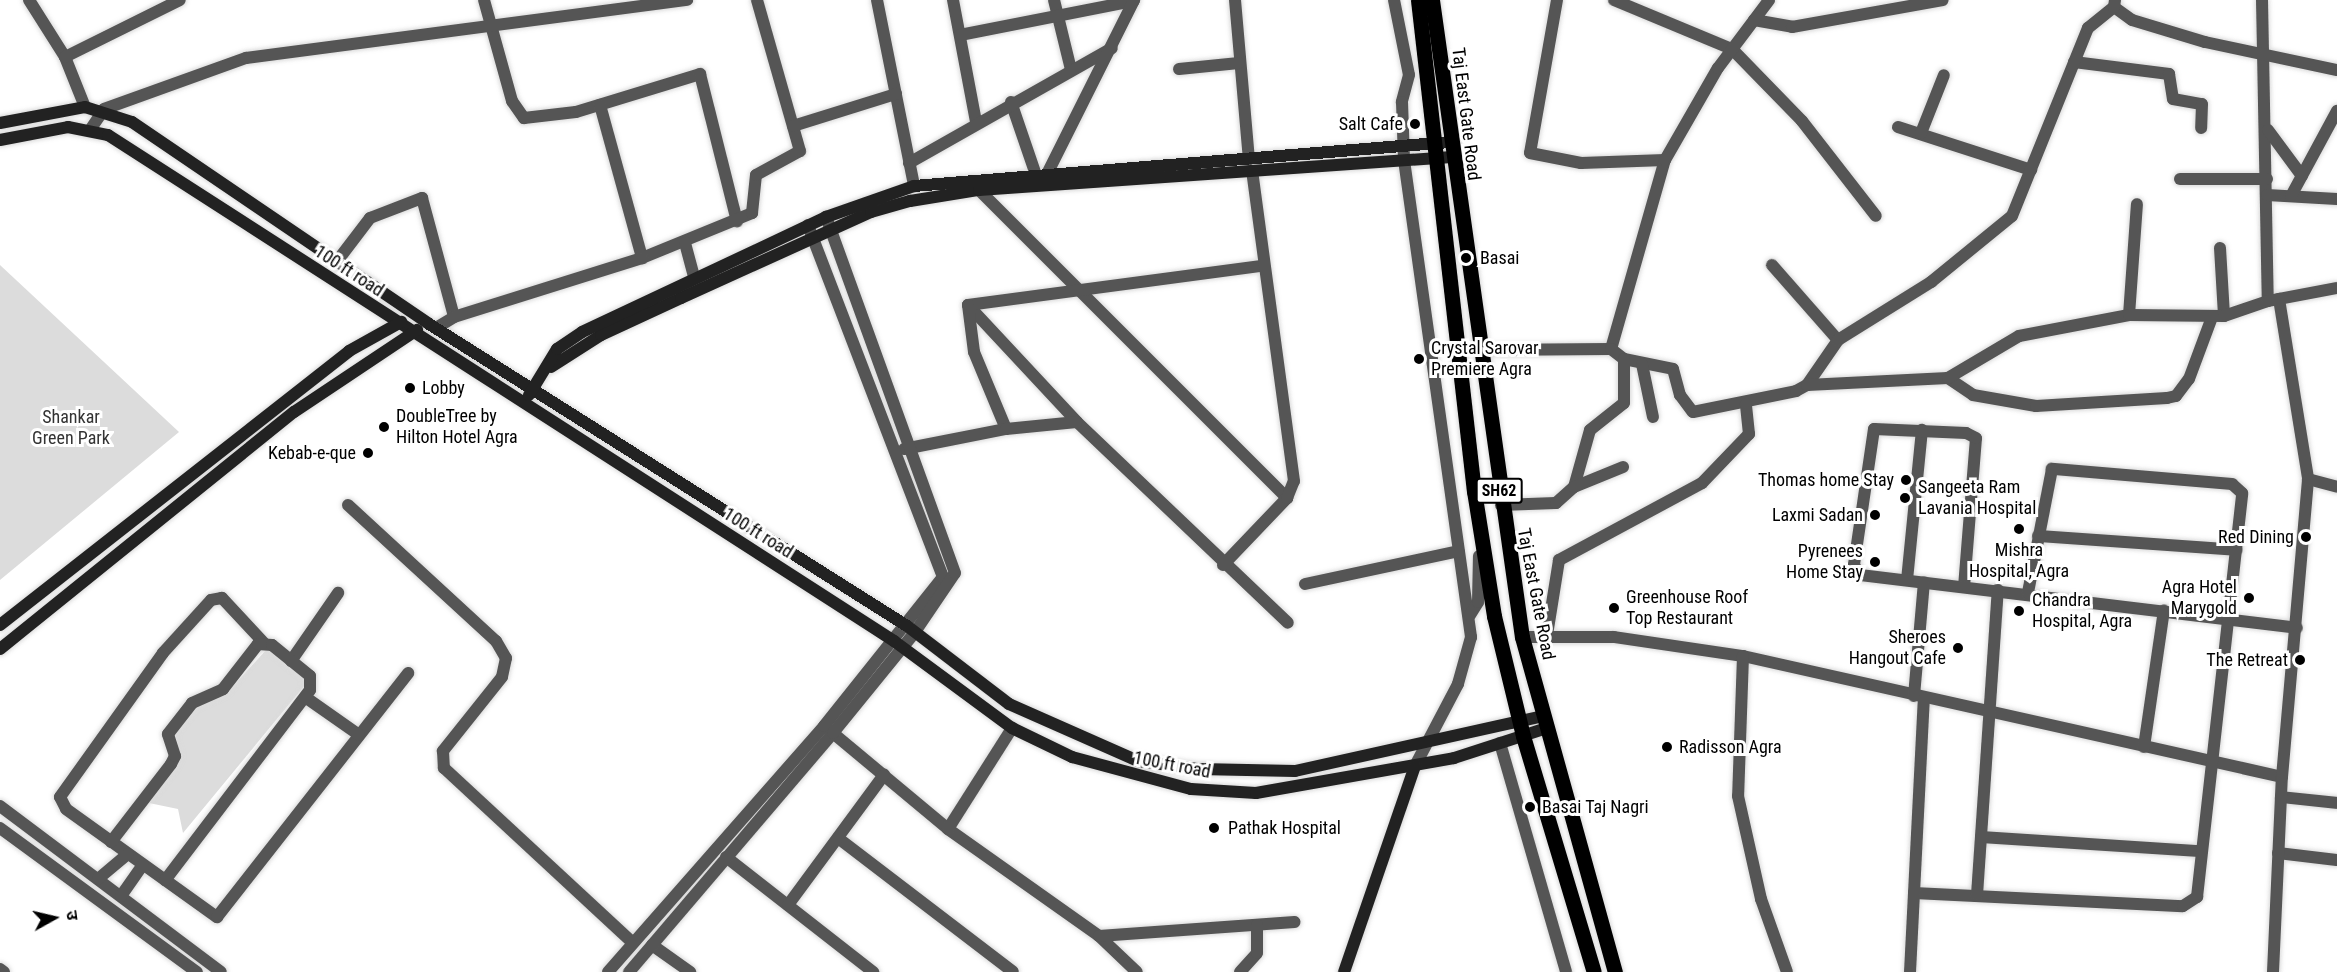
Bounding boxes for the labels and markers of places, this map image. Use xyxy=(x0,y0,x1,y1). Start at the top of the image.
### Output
place label: Salt Cafe xyxy=(1339,113,1403,135)
marker: Salt Cafe xyxy=(1408,117,1422,131)
place label: Basai xyxy=(1480,247,1519,269)
marker: Basai xyxy=(1457,249,1475,267)
place label: Crystal Sarovar Premiere Agra xyxy=(1431,338,1539,380)
marker: Crystal Sarovar Premiere Agra xyxy=(1412,352,1426,366)
place label: Lobby xyxy=(422,377,465,399)
marker: Lobby xyxy=(403,381,417,395)
place label: DoubleTree by Hilton Hotel Agra xyxy=(396,406,518,448)
marker: DoubleTree by Hilton Hotel Agra xyxy=(377,420,391,434)
place label: Kebab-e-que xyxy=(268,442,356,464)
marker: Kebab-e-que xyxy=(361,446,375,460)
place label: Thomas home Stay xyxy=(1758,469,1894,491)
marker: Thomas home Stay xyxy=(1899,473,1913,487)
place label: Sangeeta Ram Lavania Hospital xyxy=(1918,477,2036,520)
marker: Sangeeta Ram Lavania Hospital xyxy=(1896,489,1914,507)
place label: Laxmi Sadan xyxy=(1772,504,1863,526)
marker: Laxmi Sadan xyxy=(1868,508,1882,522)
marker: Mishra Hospital, Agra xyxy=(2010,520,2028,538)
place label: Red Dining xyxy=(2218,526,2294,548)
marker: Red Dining xyxy=(2299,530,2313,544)
place label: Mishra Hospital, Agra xyxy=(1969,540,2069,582)
place label: Pyrenees Home Stay xyxy=(1786,541,1863,584)
marker: Pyrenees Home Stay xyxy=(1868,555,1882,569)
place label: Agra Hotel Marygold xyxy=(2162,577,2237,620)
place label: Greenhouse Roof Top Restaurant xyxy=(1626,587,1748,630)
place label: Chandra Hospital, Agra xyxy=(2032,590,2132,632)
marker: Agra Hotel Marygold xyxy=(2242,591,2256,605)
marker: Greenhouse Roof Top Restaurant xyxy=(1607,601,1621,615)
marker: Chandra Hospital, Agra xyxy=(2010,602,2028,620)
place label: Sheroes Hangout Cafe xyxy=(1849,627,1946,670)
marker: Sheroes Hangout Cafe xyxy=(1951,641,1965,655)
place label: The Retreat xyxy=(2206,649,2288,671)
marker: The Retreat xyxy=(2293,653,2307,667)
place label: Radisson Agra xyxy=(1679,736,1782,758)
marker: Radisson Agra xyxy=(1660,740,1674,754)
place label: Basai Taj Nagri xyxy=(1542,796,1649,818)
marker: Basai Taj Nagri xyxy=(1523,800,1537,814)
place label: Pathak Hospital xyxy=(1228,817,1341,839)
marker: Pathak Hospital xyxy=(1205,819,1223,837)

